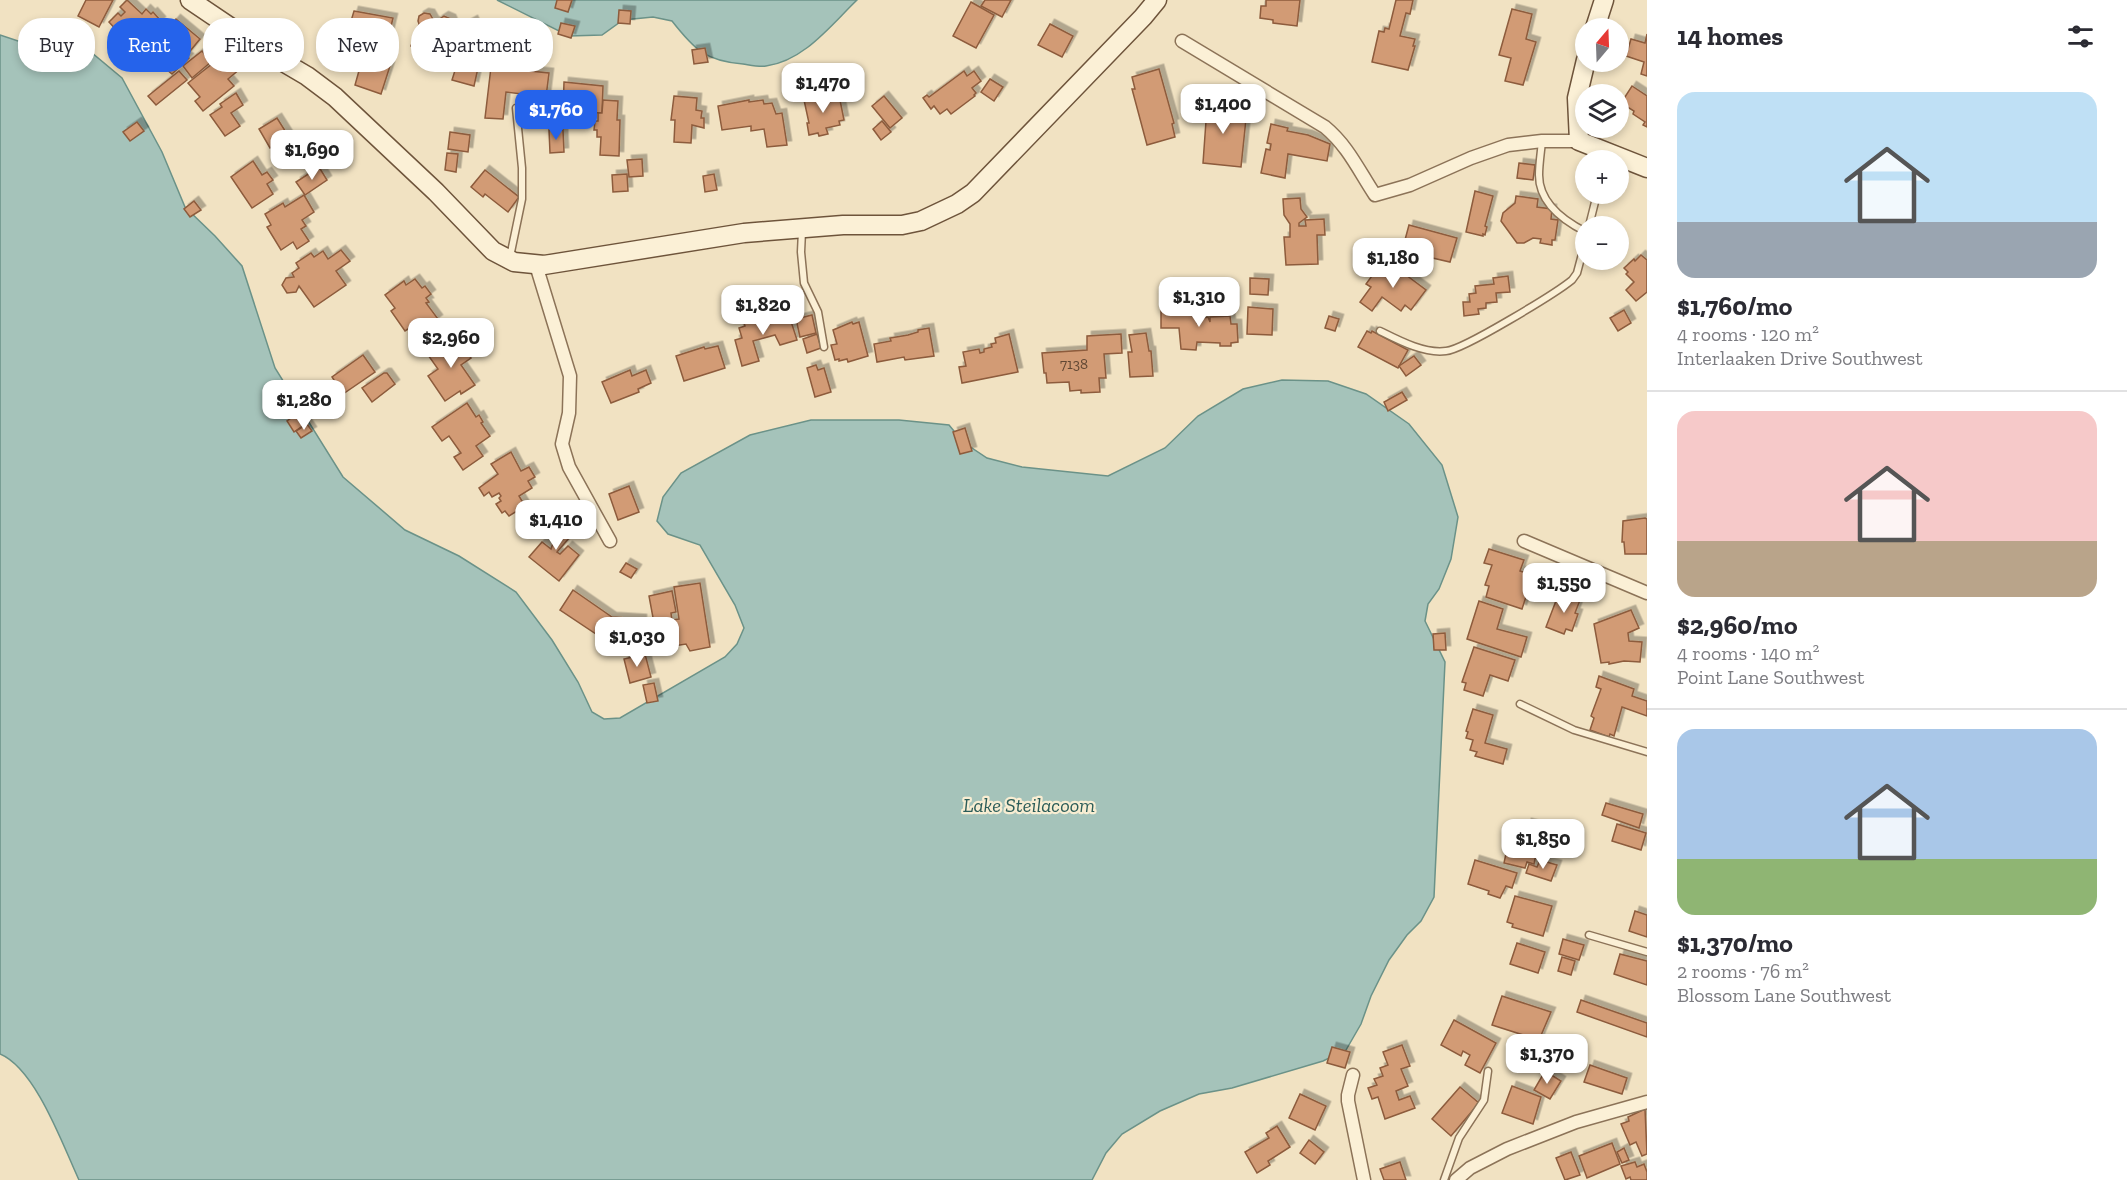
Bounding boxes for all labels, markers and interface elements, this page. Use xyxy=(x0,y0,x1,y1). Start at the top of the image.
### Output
chip: Buy xyxy=(18,18,95,72)
chip: Rent xyxy=(107,18,191,72)
chip: Filters xyxy=(203,18,304,72)
chip: New xyxy=(316,18,399,72)
chip: Apartment xyxy=(411,18,553,72)
north arrow xyxy=(1575,18,1629,72)
map controls xyxy=(1575,18,1629,270)
text: 14 homes xyxy=(1677,20,1783,52)
icon: filters xyxy=(2064,20,2097,53)
pin: $1,470 xyxy=(774,63,872,114)
text: $1,470 xyxy=(796,70,850,94)
pin: $1,400 xyxy=(1174,84,1272,135)
button: layers xyxy=(1575,84,1629,138)
pin: $1,760 xyxy=(507,90,605,141)
text: $1,400 xyxy=(1195,91,1251,115)
text: $1,760 xyxy=(529,97,583,121)
pin: $1,690 xyxy=(263,130,361,181)
icon: home xyxy=(1833,131,1941,239)
text: $1,690 xyxy=(285,137,340,161)
button: + xyxy=(1575,150,1629,204)
button: − xyxy=(1575,216,1629,270)
pin: $1,180 xyxy=(1344,238,1442,289)
text: $1,180 xyxy=(1367,245,1419,269)
pin: $1,310 xyxy=(1150,277,1248,328)
text: $1,310 xyxy=(1173,284,1225,308)
pin: $1,820 xyxy=(714,285,812,336)
text: $1,760/mo xyxy=(1677,290,1792,322)
text: $1,820 xyxy=(735,292,791,316)
pin: $2,960 xyxy=(402,318,500,369)
text: 4 rooms · 120 m² xyxy=(1677,322,1819,346)
text: $2,960 xyxy=(422,325,480,349)
text: Interlaaken Drive Southwest xyxy=(1677,346,1923,370)
house number: 7138 xyxy=(1060,355,1088,373)
pin: $1,280 xyxy=(255,380,353,431)
text: $1,280 xyxy=(276,387,332,411)
icon: home xyxy=(1833,450,1941,558)
pin: $1,410 xyxy=(507,500,605,551)
text: $1,410 xyxy=(529,507,583,531)
pin: $1,550 xyxy=(1515,563,1613,614)
text: $1,550 xyxy=(1537,570,1591,594)
text: $2,960/mo xyxy=(1677,609,1797,641)
pin: $1,030 xyxy=(588,617,686,668)
text: $1,030 xyxy=(609,624,665,648)
text: 4 rooms · 140 m² xyxy=(1677,641,1819,665)
text: Point Lane Southwest xyxy=(1677,665,1864,689)
icon: home xyxy=(1833,768,1941,876)
water label: Lake Steilacoom xyxy=(963,793,1095,817)
pin: $1,850 xyxy=(1494,819,1592,870)
text: $1,850 xyxy=(1515,826,1571,850)
text: $1,370/mo xyxy=(1677,927,1793,959)
text: 2 rooms · 76 m² xyxy=(1677,959,1809,983)
text: Blossom Lane Southwest xyxy=(1677,983,1891,1007)
pin: $1,370 xyxy=(1498,1034,1596,1085)
text: $1,370 xyxy=(1520,1041,1574,1065)

